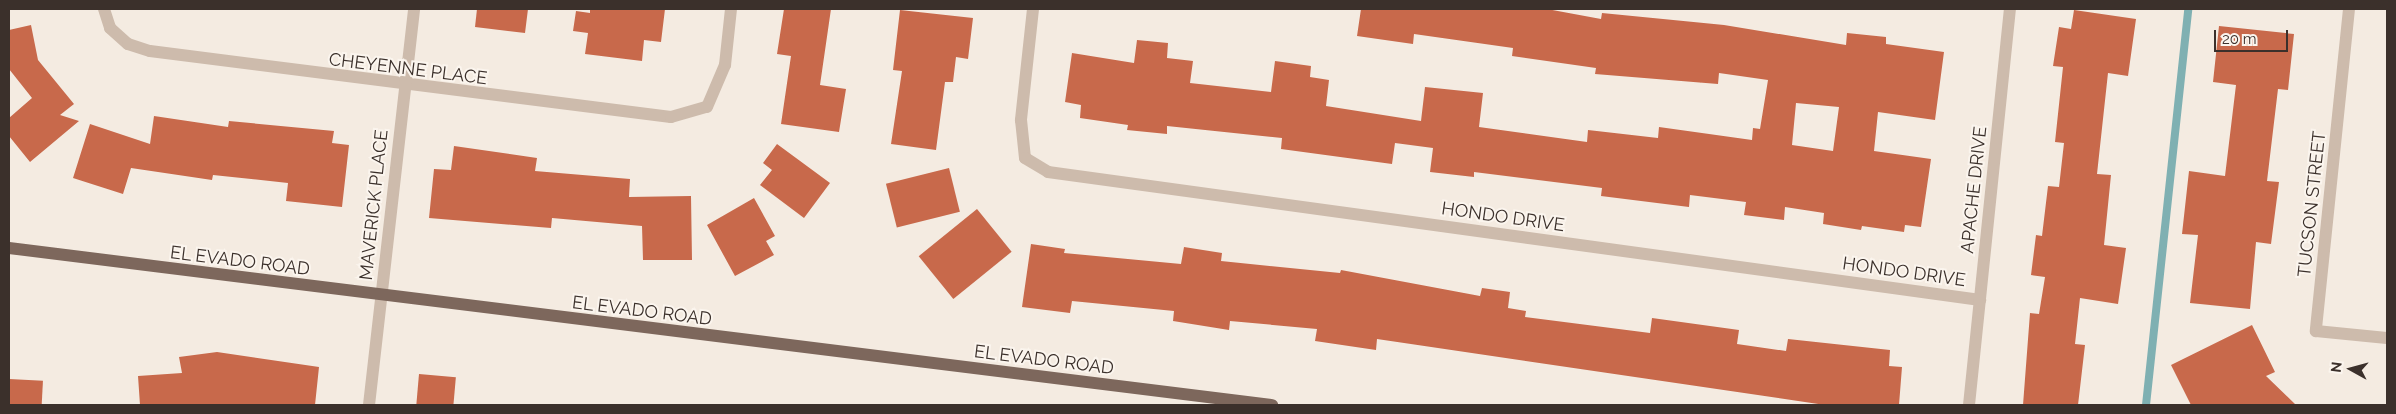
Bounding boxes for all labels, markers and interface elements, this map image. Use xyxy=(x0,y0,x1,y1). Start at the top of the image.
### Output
scale bar xyxy=(2216,20,2290,52)
text: 20 m xyxy=(2222,30,2257,48)
street label: CHEYENNE PLACE xyxy=(328,49,488,89)
street label: APACHE DRIVE xyxy=(1957,125,1991,255)
street label: MAVERICK PLACE xyxy=(355,129,393,281)
street label: TUCSON STREET xyxy=(2294,130,2330,278)
street label: HONDO DRIVE xyxy=(1440,198,1566,236)
street label: EL EVADO ROAD xyxy=(169,242,311,280)
street label: HONDO DRIVE xyxy=(1841,253,1967,291)
street label: EL EVADO ROAD xyxy=(571,292,713,330)
street label: EL EVADO ROAD xyxy=(973,341,1115,379)
north arrow xyxy=(2326,344,2376,394)
text: N xyxy=(2328,361,2345,373)

